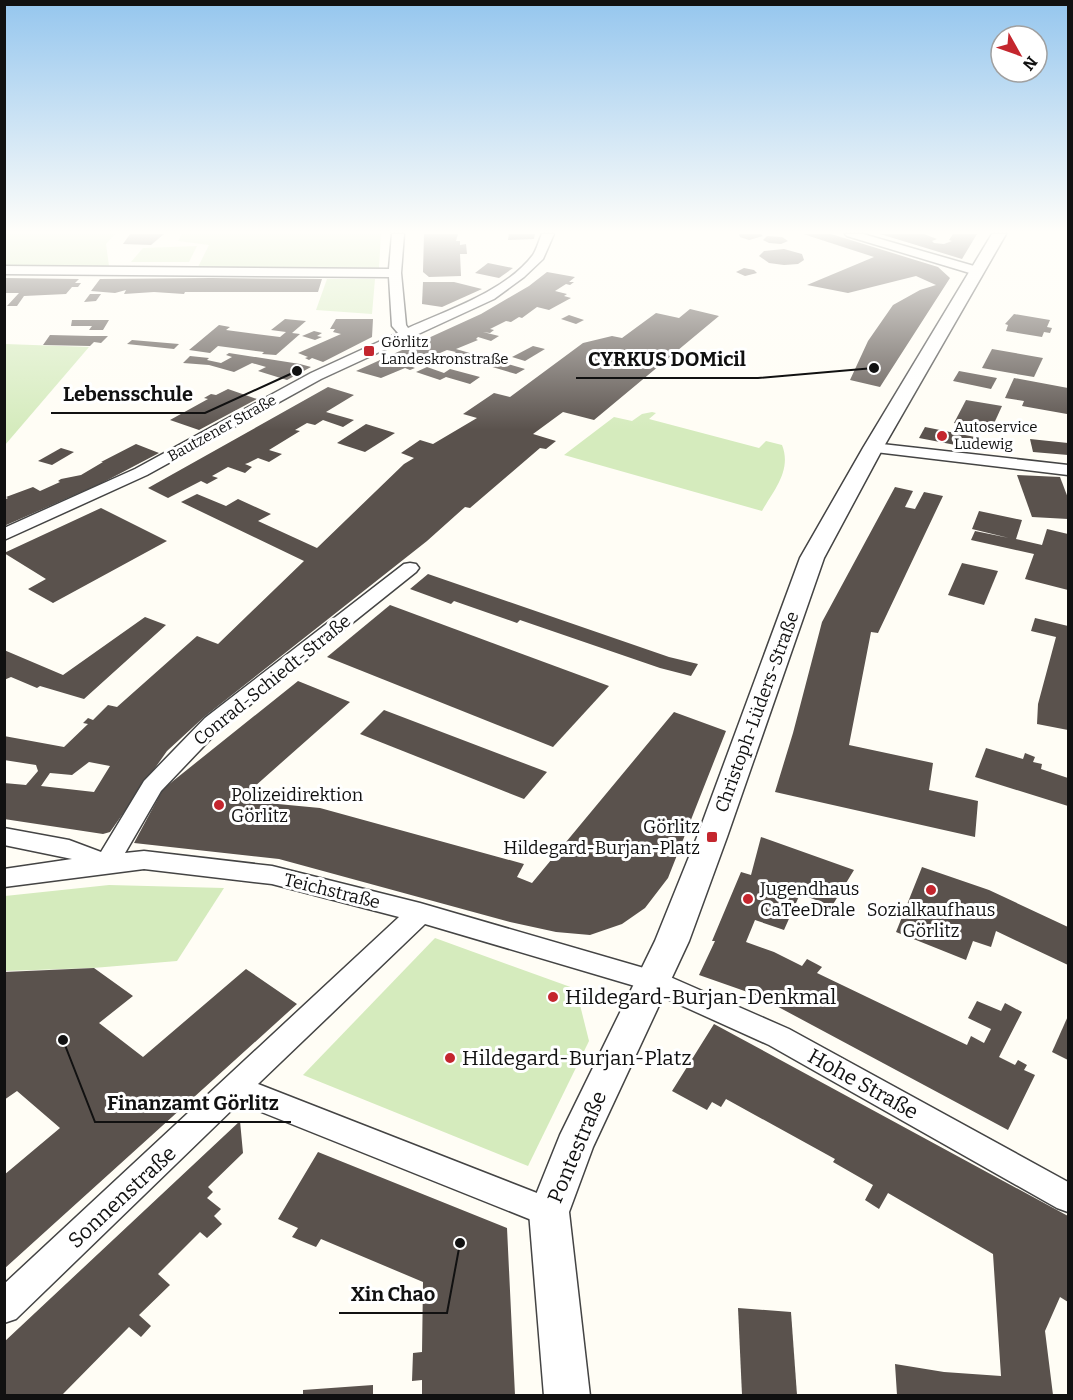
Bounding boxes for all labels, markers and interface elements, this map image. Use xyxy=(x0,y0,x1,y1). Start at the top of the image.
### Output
north arrow xyxy=(989,24,1049,84)
text: N xyxy=(1019,52,1041,74)
place label: Görlitz Landeskronstraße xyxy=(381,333,509,368)
callout: CYRKUS DOMicil xyxy=(576,340,758,378)
marker: Görlitz Landeskronstraße xyxy=(362,344,376,358)
text: CYRKUS DOMicil xyxy=(588,347,746,371)
callout: Lebensschule xyxy=(51,375,205,413)
text: Lebensschule xyxy=(63,382,193,406)
street label: Bautzener Straße xyxy=(165,391,279,465)
place label: Autoservice Ludewig xyxy=(954,418,1037,453)
marker: Autoservice Ludewig xyxy=(935,429,949,443)
street label: Christoph-Lüders-Straße xyxy=(710,608,804,816)
street label: Conrad-Schiedt-Straße xyxy=(189,610,355,750)
place label: Polizeidirektion Görlitz xyxy=(231,784,364,827)
marker: Polizeidirektion Görlitz xyxy=(212,798,226,812)
place label: Görlitz Hildegard-Burjan-Platz xyxy=(503,816,700,859)
marker: Görlitz Hildegard-Burjan-Platz xyxy=(705,830,719,844)
street label: Teichstraße xyxy=(281,868,383,914)
place label: Jugendhaus CaTeeDrale xyxy=(759,878,859,921)
marker: Sozialkaufhaus Görlitz xyxy=(924,883,938,897)
marker: Jugendhaus CaTeeDrale xyxy=(741,892,755,906)
place label: Sozialkaufhaus Görlitz xyxy=(867,899,995,942)
place label: Hildegard-Burjan-Denkmal xyxy=(565,984,836,1010)
marker: Hildegard-Burjan-Denkmal xyxy=(546,990,560,1004)
street label: Hohe Straße xyxy=(803,1043,923,1125)
place label: Hildegard-Burjan-Platz xyxy=(462,1045,692,1071)
marker: Hildegard-Burjan-Platz xyxy=(443,1051,457,1065)
callout: Finanzamt Görlitz xyxy=(95,1084,291,1122)
street label: Pontestraße xyxy=(542,1087,612,1207)
text: Finanzamt Görlitz xyxy=(107,1091,279,1115)
street label: Sonnenstraße xyxy=(63,1140,181,1254)
callout: Xin Chao xyxy=(339,1275,447,1313)
text: Xin Chao xyxy=(351,1282,435,1306)

